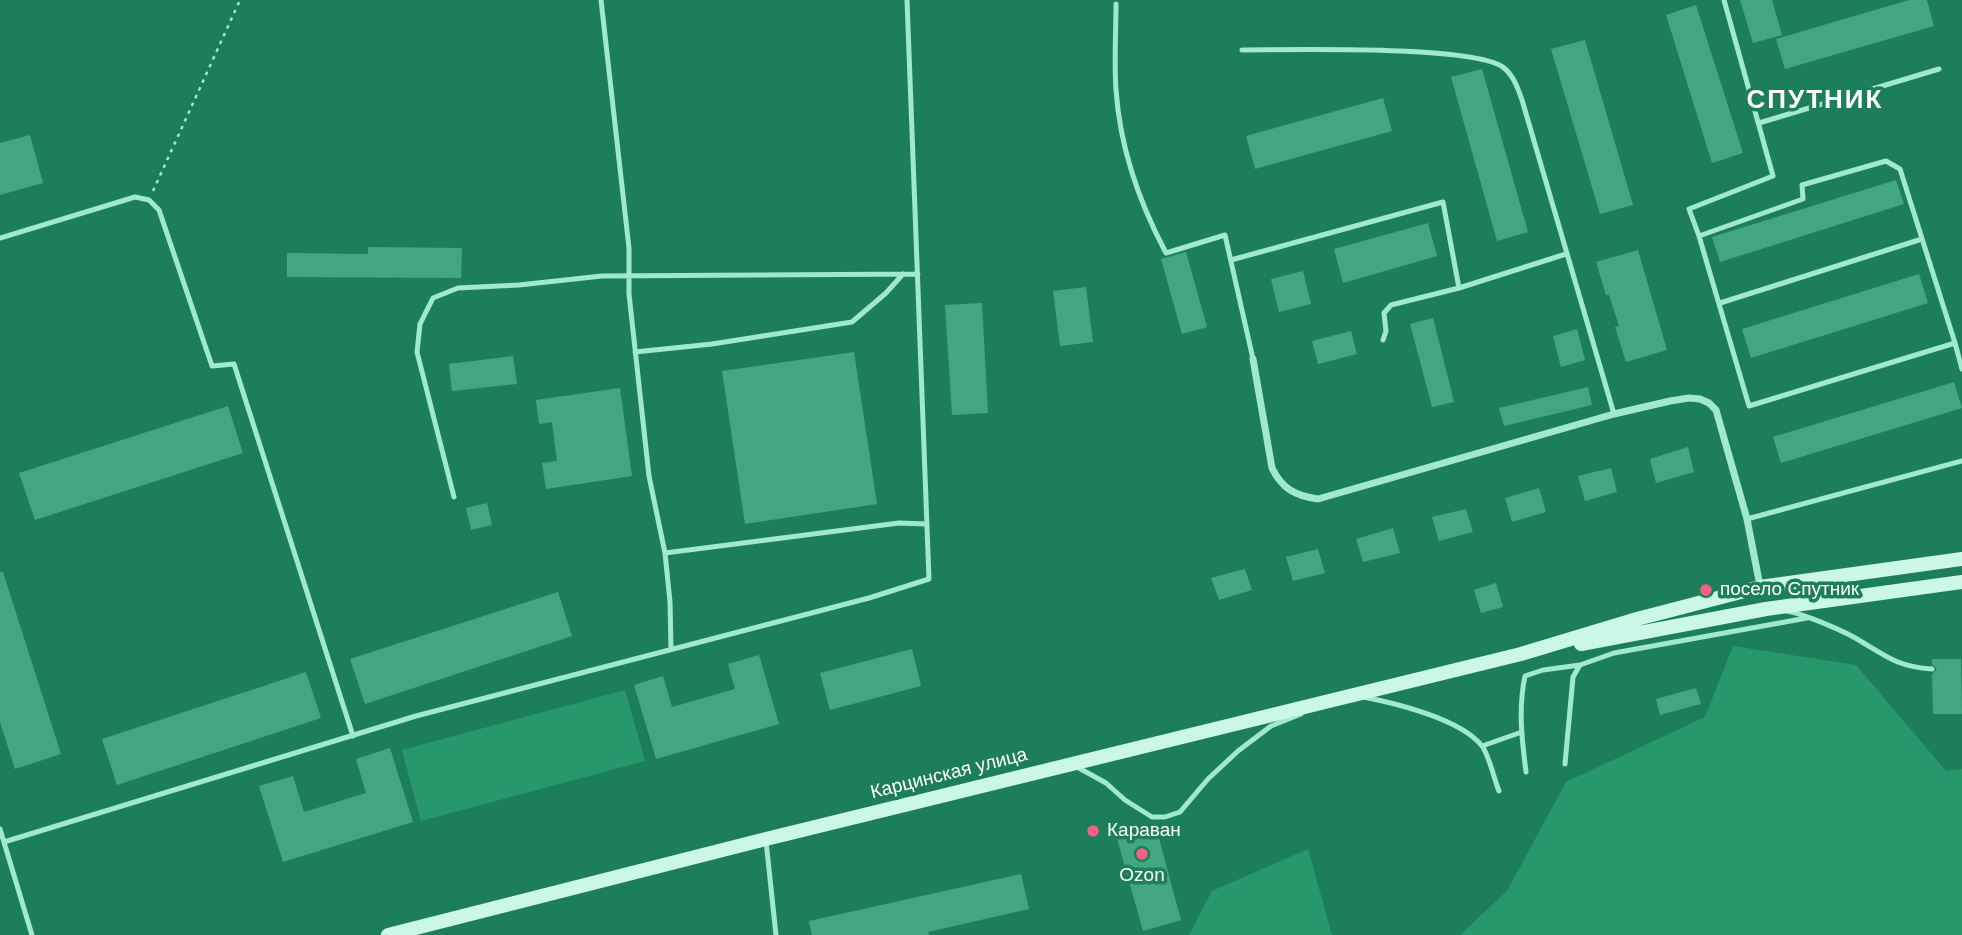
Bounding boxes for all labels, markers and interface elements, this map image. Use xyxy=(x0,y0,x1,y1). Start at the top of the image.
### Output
district label: СПУТНИК xyxy=(1747,85,1883,117)
place label: посело Спутник xyxy=(1720,579,1859,601)
marker: посело Спутник xyxy=(1698,582,1714,598)
street label: Карцинская улица xyxy=(868,743,1030,805)
place label: Караван xyxy=(1107,820,1181,842)
marker: Караван xyxy=(1085,823,1101,839)
marker: Ozon xyxy=(1134,846,1150,862)
place label: Ozon xyxy=(1119,865,1165,887)

